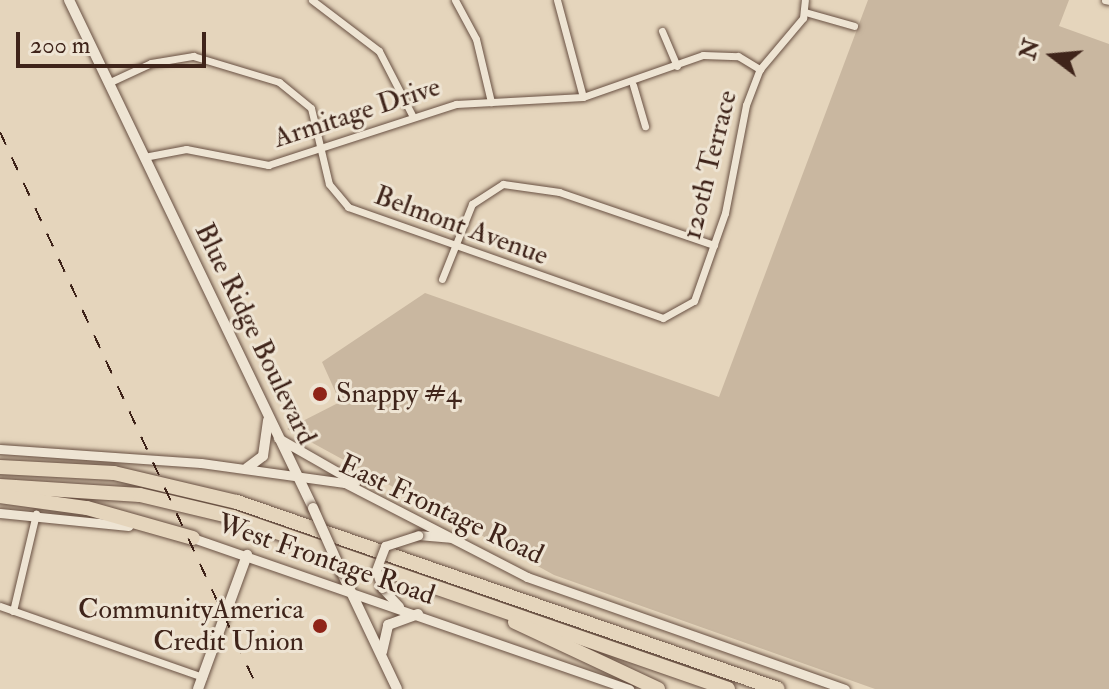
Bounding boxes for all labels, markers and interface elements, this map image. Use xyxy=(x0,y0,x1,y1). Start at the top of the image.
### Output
scale bar xyxy=(20,16,210,66)
north arrow xyxy=(1013,16,1093,96)
text: 200 m xyxy=(30,30,90,61)
text: N xyxy=(1014,36,1046,63)
street label: Armitage Drive xyxy=(269,70,445,156)
street label: 120th Terrace xyxy=(675,87,745,243)
street label: Belmont Avenue xyxy=(369,179,553,273)
street label: Blue Ridge Boulevard xyxy=(187,218,323,450)
place label: Snappy #4 xyxy=(336,377,461,411)
marker: Snappy #4 xyxy=(311,385,329,403)
street label: East Frontage Road xyxy=(333,448,549,572)
street label: West Frontage Road xyxy=(213,507,439,613)
place label: CommunityAmerica Credit Union xyxy=(78,593,304,659)
marker: CommunityAmerica Credit Union xyxy=(311,617,329,635)

